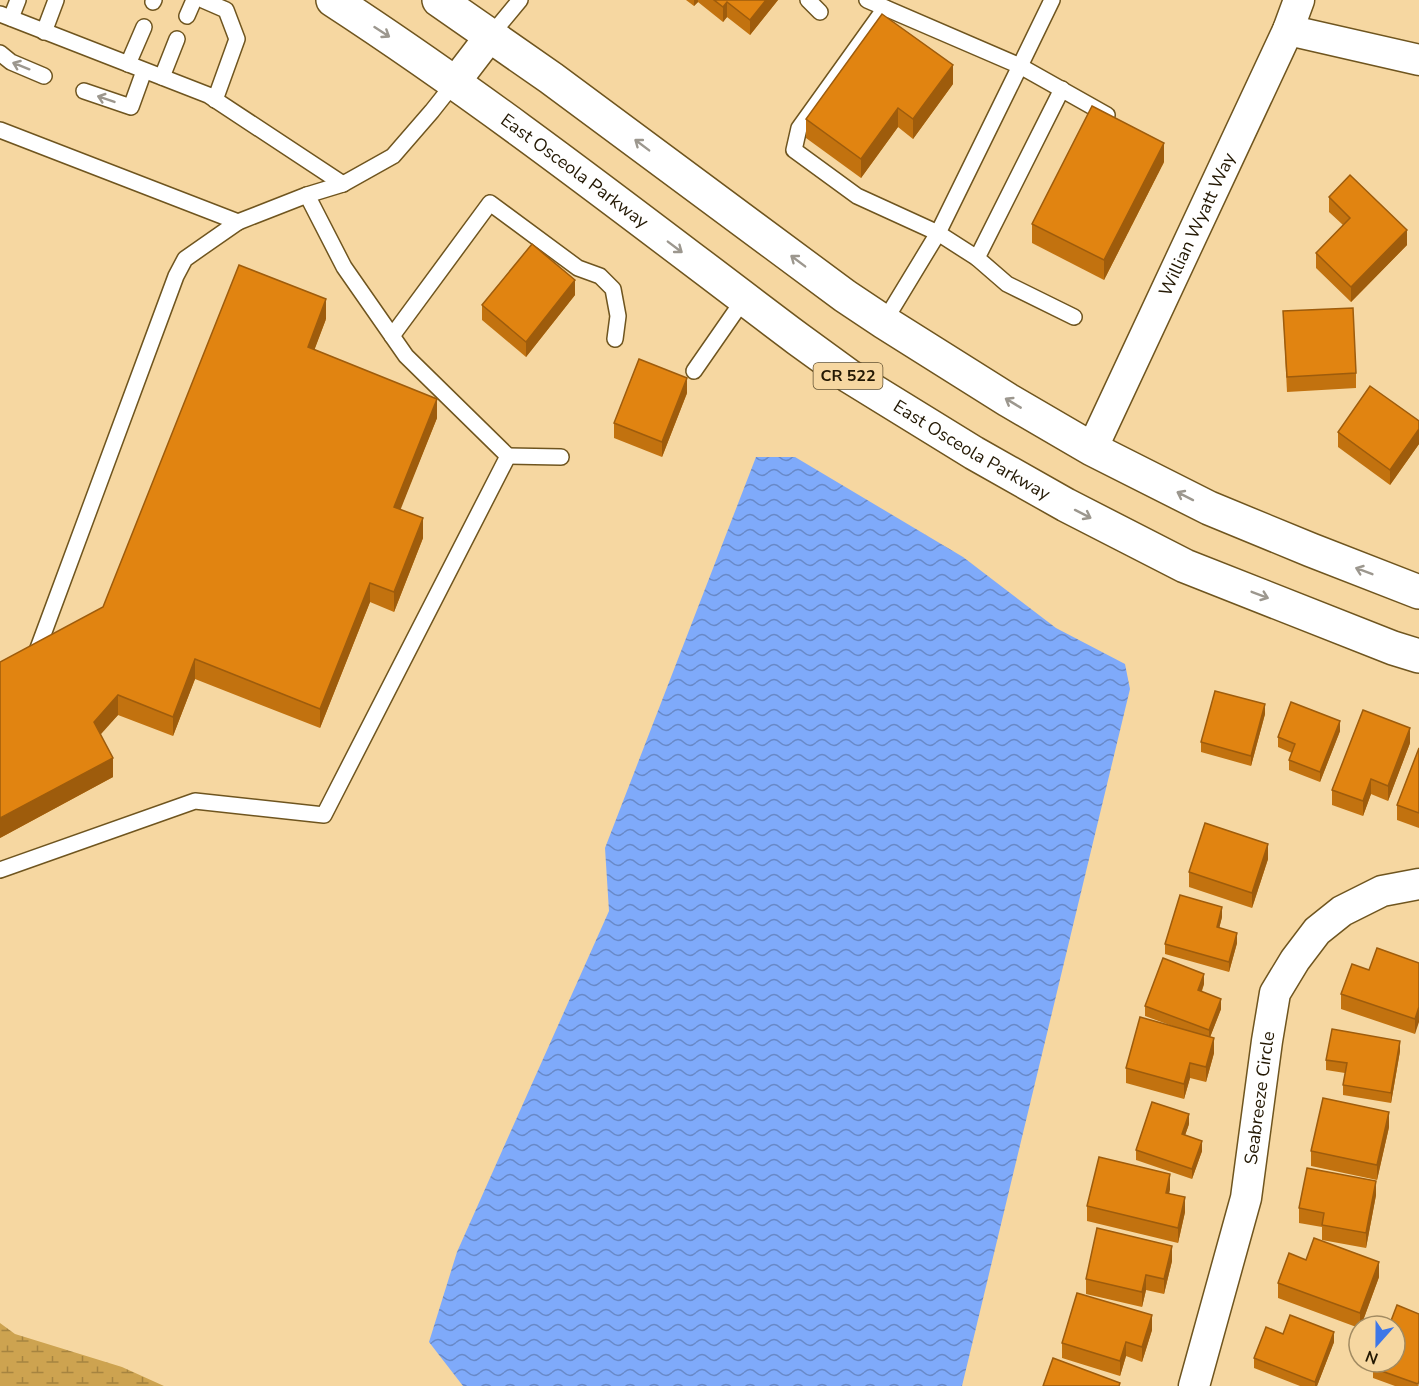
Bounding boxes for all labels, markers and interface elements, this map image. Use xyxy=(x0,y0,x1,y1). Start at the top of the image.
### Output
one-way arrow xyxy=(373,26,390,38)
one-way arrow xyxy=(12,60,31,71)
one-way arrow xyxy=(97,92,116,103)
street label: East Osceola Parkway xyxy=(496,108,654,234)
one-way arrow xyxy=(634,139,650,151)
street label: Willian Wyatt Way xyxy=(1153,148,1241,300)
one-way arrow xyxy=(666,241,682,253)
one-way arrow xyxy=(791,255,807,267)
road number: CR 522 xyxy=(814,363,882,389)
street label: East Osceola Parkway xyxy=(889,394,1055,506)
one-way arrow xyxy=(1005,397,1022,409)
one-way arrow xyxy=(1176,489,1194,501)
one-way arrow xyxy=(1074,509,1092,520)
one-way arrow xyxy=(1356,564,1374,575)
one-way arrow xyxy=(1251,590,1269,601)
street label: Seabreeze Circle xyxy=(1239,1029,1280,1166)
north arrow xyxy=(1347,1314,1407,1374)
text: N xyxy=(1362,1345,1382,1369)

